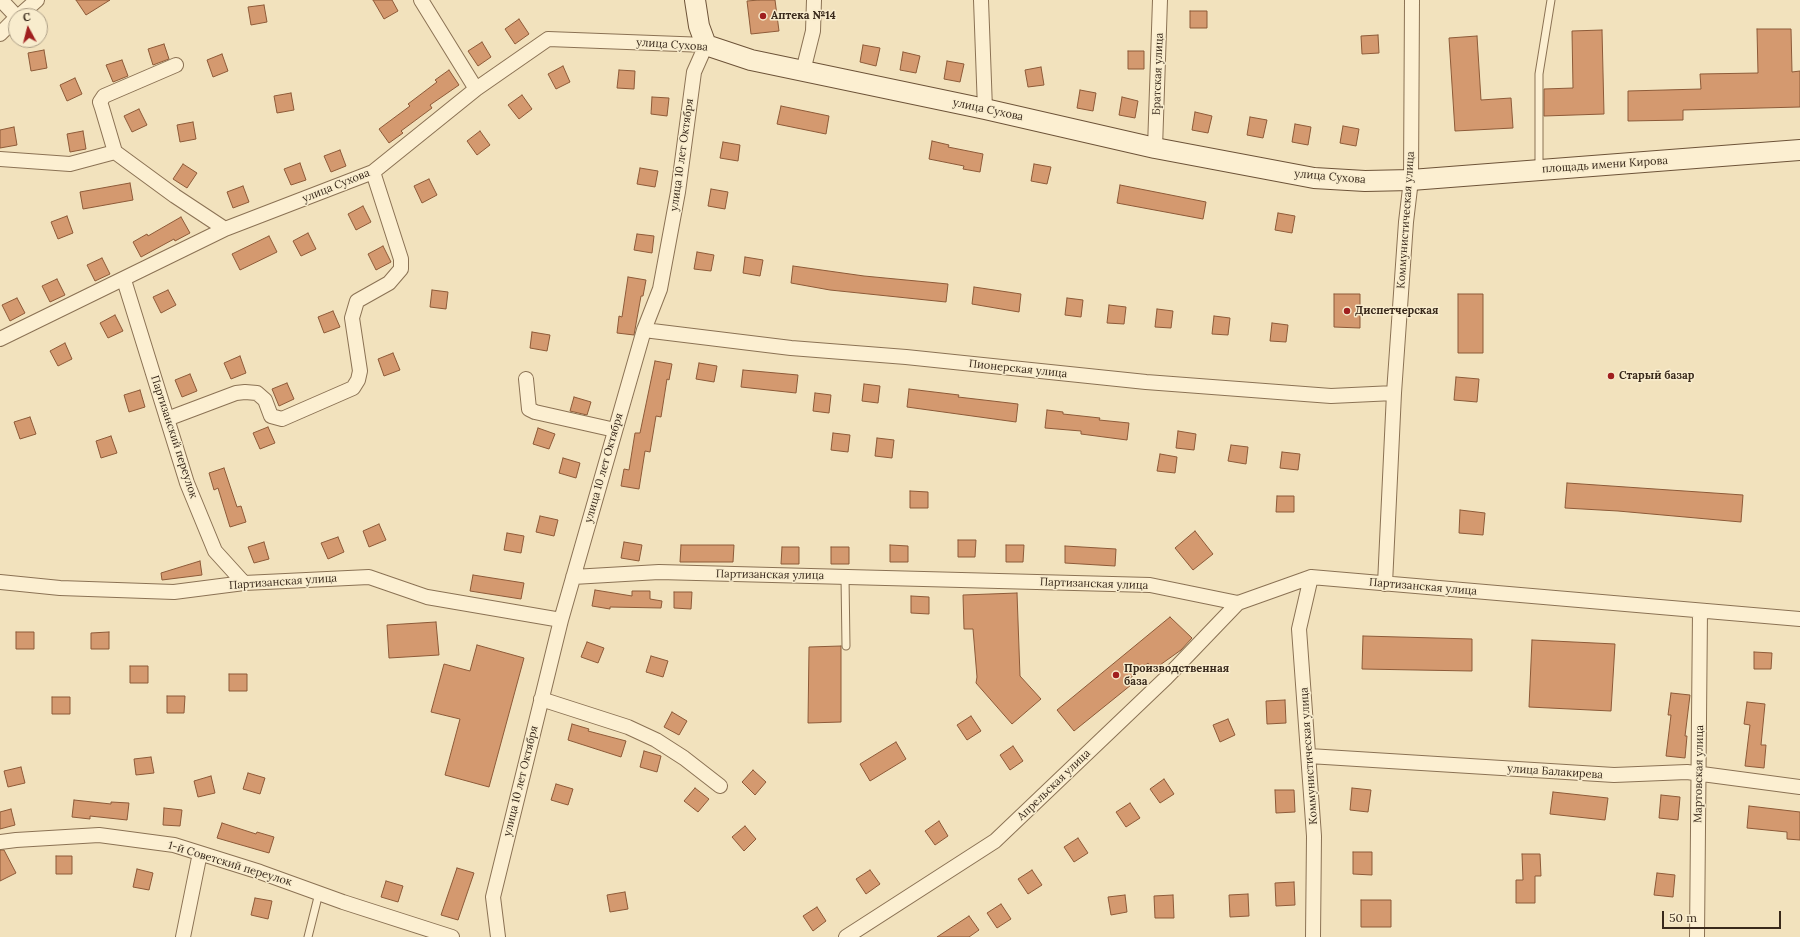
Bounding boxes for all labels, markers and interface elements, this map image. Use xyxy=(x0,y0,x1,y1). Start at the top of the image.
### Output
north arrow xyxy=(8,8,48,48)
place label: Аптека №14 xyxy=(771,9,836,23)
text: С xyxy=(22,10,31,24)
marker: Аптека №14 xyxy=(758,11,768,21)
street label: Братская улица xyxy=(1150,33,1166,115)
street label: улица Сухова xyxy=(636,36,708,54)
street label: улица Сухова xyxy=(952,96,1024,124)
street label: улица 10 лет Октября xyxy=(668,98,696,212)
street label: Коммунистическая улица xyxy=(1395,151,1417,289)
street label: площадь имени Кирова xyxy=(1542,154,1668,176)
street label: улица Сухова xyxy=(300,166,372,206)
street label: улица Сухова xyxy=(1294,167,1366,187)
place label: Диспетчерская xyxy=(1355,304,1439,318)
marker: Диспетчерская xyxy=(1342,306,1352,316)
street label: Пионерская улица xyxy=(968,357,1068,381)
place label: Старый базар xyxy=(1619,369,1694,383)
marker: Старый базар xyxy=(1606,371,1616,381)
street label: Партизанский переулок xyxy=(148,374,200,500)
street label: улица 10 лет Октября xyxy=(582,412,626,524)
street label: Партизанская улица xyxy=(716,567,824,583)
street label: Партизанская улица xyxy=(228,572,338,592)
street label: Партизанская улица xyxy=(1040,576,1148,592)
street label: Партизанская улица xyxy=(1368,576,1478,598)
place label: Производственная база xyxy=(1124,662,1229,688)
marker: Производственная база xyxy=(1111,670,1121,680)
street label: Коммунистическая улица xyxy=(1298,687,1320,825)
street label: улица 10 лет Октября xyxy=(501,724,541,838)
street label: Мартовская улица xyxy=(1692,725,1706,823)
street label: Апрельская улица xyxy=(1015,747,1093,823)
street label: улица Балакирева xyxy=(1507,762,1603,782)
street label: 1-й Советский переулок xyxy=(167,839,293,889)
scale bar xyxy=(1664,903,1783,929)
text: 50 m xyxy=(1669,910,1697,925)

